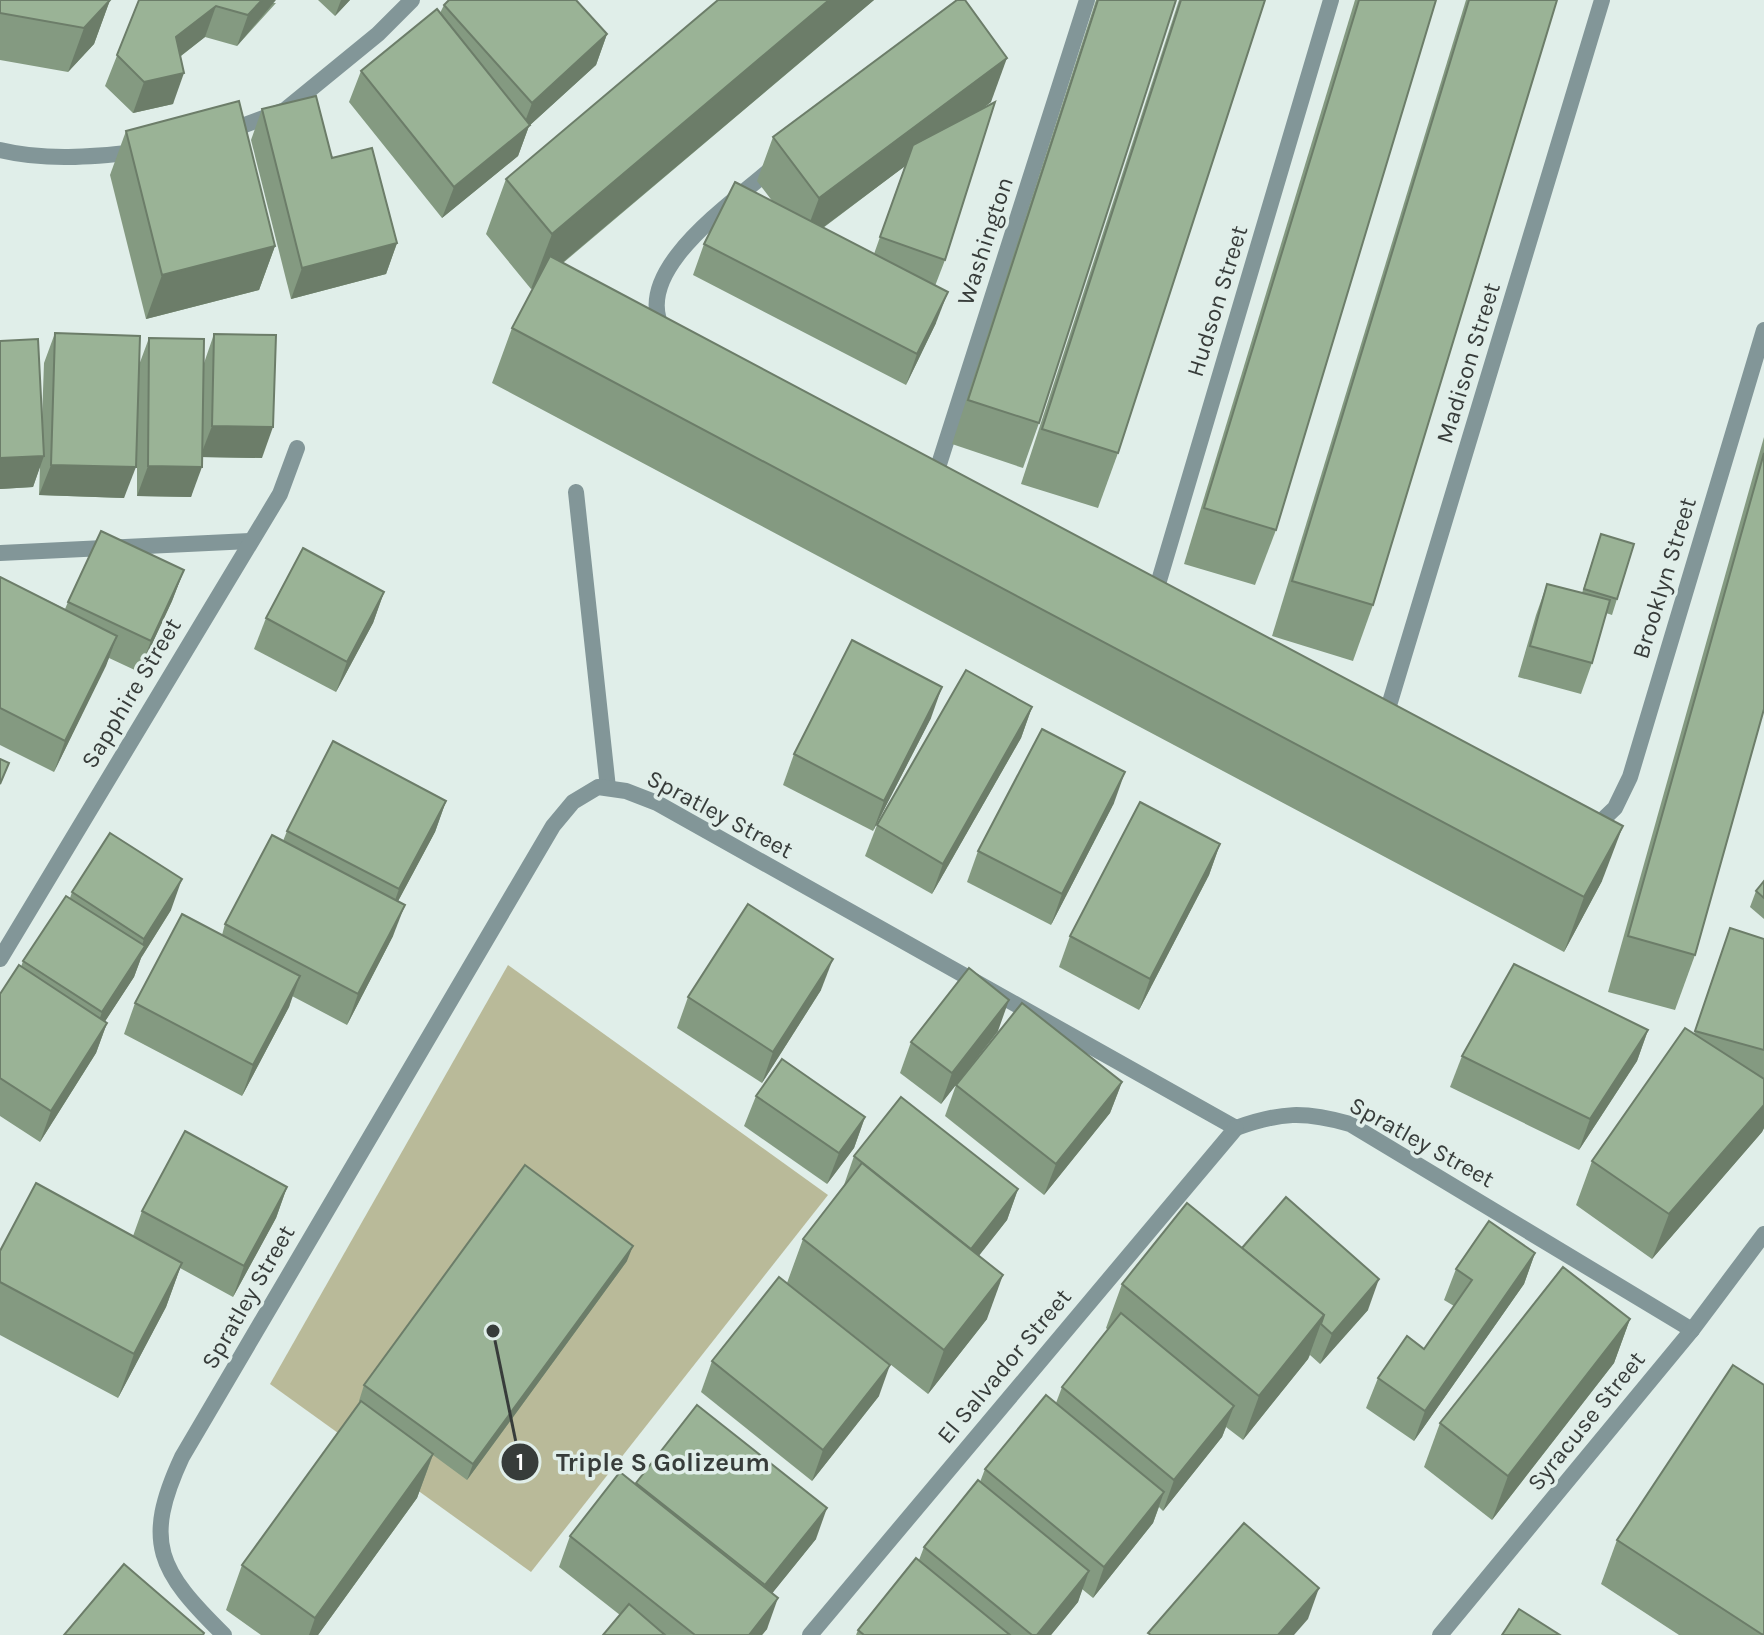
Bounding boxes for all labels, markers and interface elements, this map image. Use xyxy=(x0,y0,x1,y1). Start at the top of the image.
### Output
street label: Washington xyxy=(951,174,1019,308)
street label: Hudson Street xyxy=(1181,222,1253,380)
street label: Madison Street xyxy=(1430,279,1506,447)
street label: Brooklyn Street xyxy=(1626,494,1702,662)
street label: Sapphire Street xyxy=(75,613,187,773)
street label: Spratley Street xyxy=(642,764,798,864)
street label: Spratley Street xyxy=(1345,1091,1499,1193)
street label: Spratley Street xyxy=(196,1220,300,1374)
street label: El Salvador Street xyxy=(931,1283,1077,1449)
street label: Syracuse Street xyxy=(1521,1346,1651,1496)
callout: Triple S Golizeum xyxy=(500,1437,786,1487)
text: Triple S Golizeum xyxy=(556,1447,770,1478)
text: 1 xyxy=(516,1448,524,1476)

